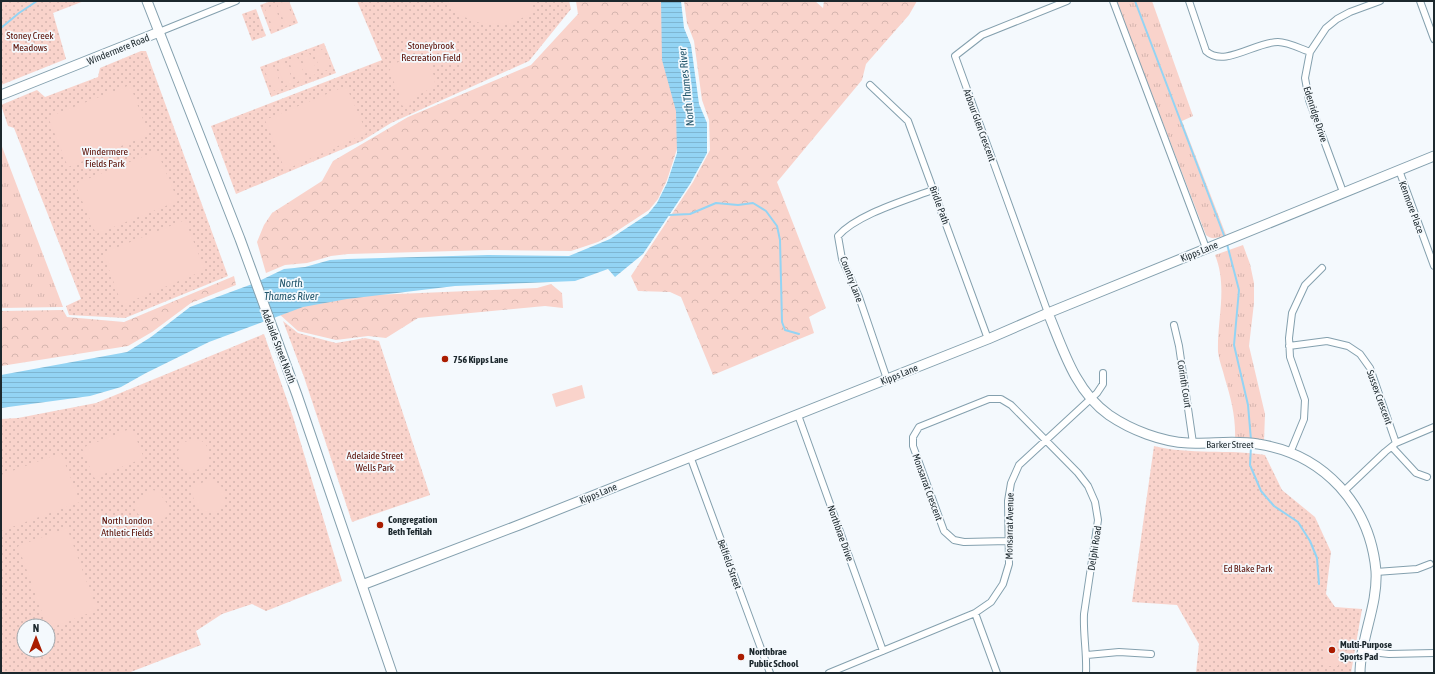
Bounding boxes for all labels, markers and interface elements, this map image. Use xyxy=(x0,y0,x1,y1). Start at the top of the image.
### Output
park label: Stoney Creek Meadows xyxy=(6,30,54,53)
street label: Windermere Road xyxy=(85,32,151,67)
park label: Stoneybrook Recreation Field xyxy=(401,40,461,63)
water label: North Thames River xyxy=(676,46,696,127)
street label: Edenridge Drive xyxy=(1301,85,1330,144)
street label: Arbour Glen Crescent xyxy=(961,87,998,163)
park label: Windermere Fields Park xyxy=(82,146,128,169)
street label: Kenmore Place xyxy=(1397,179,1426,235)
street label: Bridle Path xyxy=(927,184,952,226)
street label: Kipps Lane xyxy=(1179,239,1220,264)
street label: Country Lane xyxy=(838,255,865,304)
water label: North Thames River xyxy=(264,277,319,302)
street label: Adelaide Street North xyxy=(259,307,298,385)
marker: 756 Kipps Lane xyxy=(440,354,450,364)
place label: 756 Kipps Lane xyxy=(453,354,508,365)
street label: Corinth Court xyxy=(1175,359,1194,409)
street label: Kipps Lane xyxy=(879,362,920,387)
street label: Sussex Crescent xyxy=(1365,368,1395,426)
street label: Barker Street xyxy=(1206,439,1254,450)
park label: Adelaide Street Wells Park xyxy=(347,450,403,473)
street label: Monsarrat Crescent xyxy=(910,452,945,522)
street label: Kipps Lane xyxy=(578,481,619,506)
street label: Monsarrat Avenue xyxy=(1003,492,1016,559)
street label: Northbrae Drive xyxy=(825,504,856,563)
place label: Congregation Beth Tefilah xyxy=(388,514,437,537)
park label: North London Athletic Fields xyxy=(101,515,153,538)
marker: Congregation Beth Tefilah xyxy=(375,520,385,530)
street label: Delphi Road xyxy=(1086,525,1103,571)
street label: Belfield Street xyxy=(715,538,744,591)
park label: Ed Blake Park xyxy=(1223,563,1273,574)
north arrow xyxy=(16,618,56,658)
text: N xyxy=(33,622,39,634)
place label: Multi-Purpose Sports Pad xyxy=(1340,639,1393,662)
marker: Multi-Purpose Sports Pad xyxy=(1327,645,1337,655)
place label: Northbrae Public School xyxy=(749,646,799,669)
marker: Northbrae Public School xyxy=(736,652,746,662)

